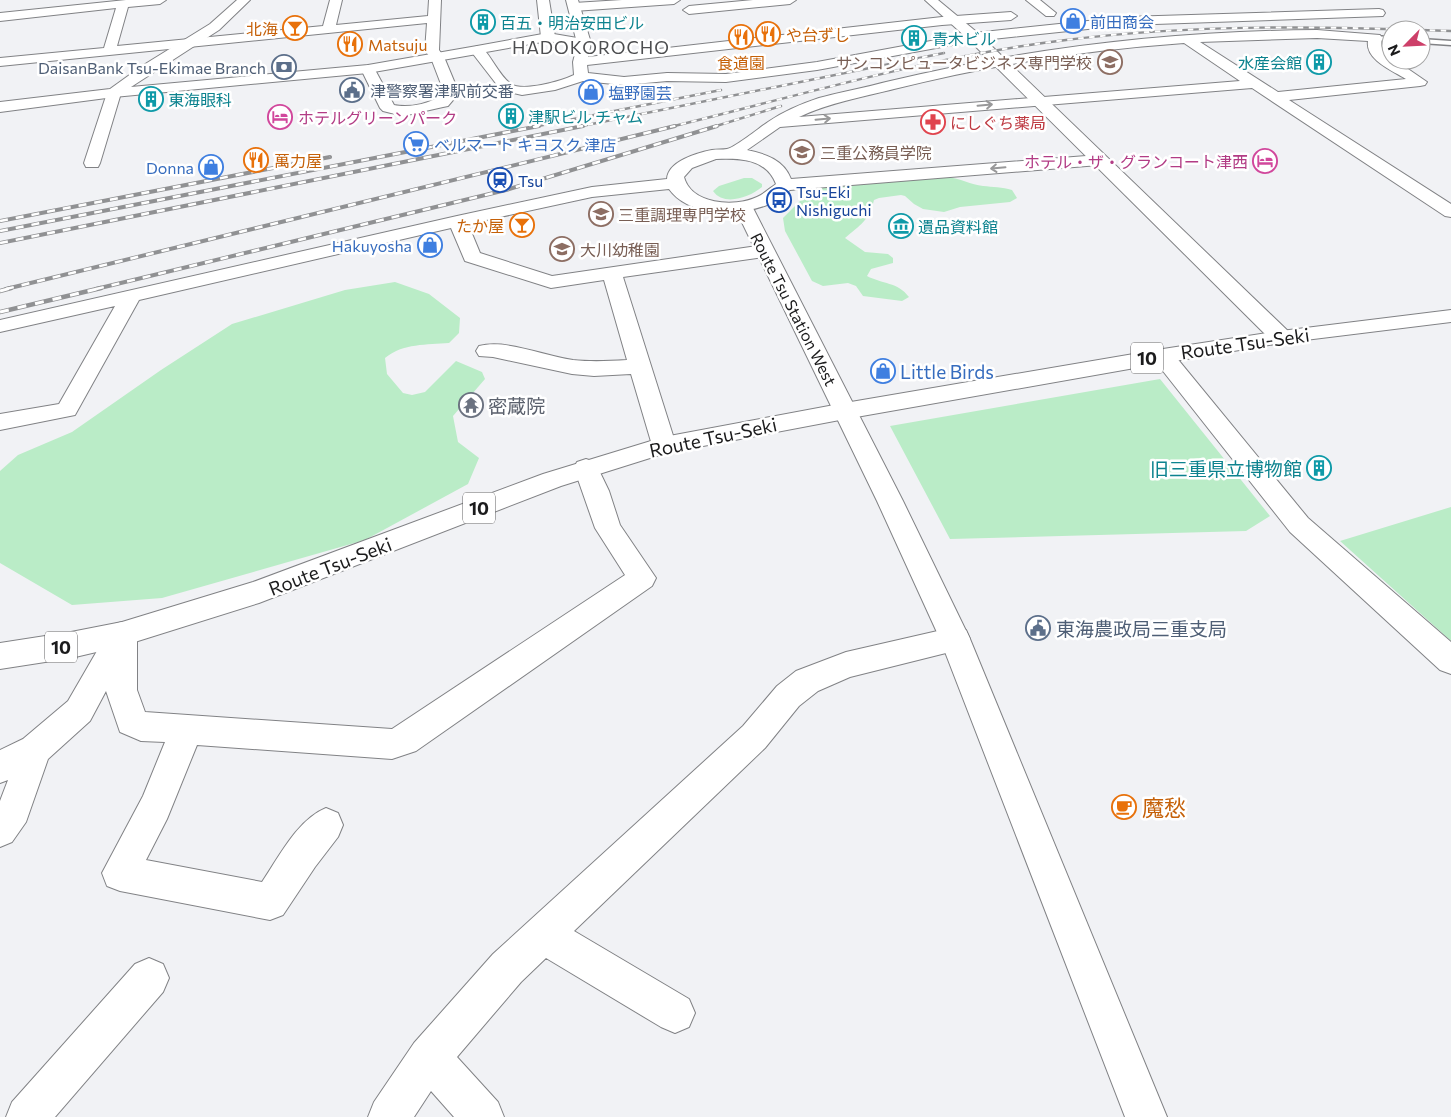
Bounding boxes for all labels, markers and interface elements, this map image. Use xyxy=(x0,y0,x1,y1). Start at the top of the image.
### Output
shop icon: 前田商会 xyxy=(1060,8,1086,34)
building icon: 百五・明治安田ビル xyxy=(470,9,496,35)
place label: 前田商会 xyxy=(1090,12,1154,31)
place label: 百五・明治安田ビル xyxy=(500,13,644,32)
bar icon: 北海 xyxy=(282,15,308,41)
place label: 北海 xyxy=(246,19,278,38)
north arrow xyxy=(1381,20,1431,70)
restaurant icon: や台ずし xyxy=(755,21,781,47)
restaurant icon: 食道園 xyxy=(728,24,754,50)
place label: や台ずし xyxy=(786,25,850,44)
building icon: 青木ビル xyxy=(901,25,927,51)
place label: 青木ビル xyxy=(932,29,996,48)
restaurant icon: Matsuju xyxy=(337,31,363,57)
place label: Matsuju xyxy=(368,35,427,54)
district label: HADOKOROCHO xyxy=(512,36,670,58)
text: N xyxy=(1384,42,1404,59)
school or university icon: サンコンピュータビジネス専門学校 xyxy=(1097,49,1123,75)
building icon: 水産会館 xyxy=(1306,49,1332,75)
place label: 食道園 xyxy=(717,53,765,72)
place label: サンコンピュータビジネス専門学校 xyxy=(836,53,1092,72)
place label: 水産会館 xyxy=(1238,53,1302,72)
bank icon: DaisanBank Tsu-Ekimae Branch xyxy=(271,54,297,80)
place label: DaisanBank Tsu-Ekimae Branch xyxy=(38,58,266,77)
public building icon: 津警察署津駅前交番 xyxy=(339,77,365,103)
shop icon: 塩野園芸 xyxy=(578,79,604,105)
place label: 津警察署津駅前交番 xyxy=(370,81,514,100)
place label: 塩野園芸 xyxy=(608,83,672,102)
building icon: 東海眼科 xyxy=(138,86,164,112)
place label: 東海眼科 xyxy=(168,90,232,109)
one-way arrow xyxy=(977,101,993,110)
building icon: 津駅ビル チャム xyxy=(498,103,524,129)
hotel icon: ホテルグリーンパーク xyxy=(267,104,293,130)
place label: 津駅ビル チャム xyxy=(528,107,643,126)
place label: ホテルグリーンパーク xyxy=(298,108,457,127)
pharmacy icon: にしぐち薬局 xyxy=(920,109,946,135)
place label: にしぐち薬局 xyxy=(950,113,1046,132)
one-way arrow xyxy=(815,115,831,124)
supermarket icon: ベルマート キヨスク 津店 xyxy=(403,131,429,157)
place label: ベルマート キヨスク 津店 xyxy=(434,135,616,154)
school or university icon: 三重公務員学院 xyxy=(789,139,815,165)
place label: 三重公務員学院 xyxy=(820,143,932,162)
restaurant icon: 萬力屋 xyxy=(243,147,269,173)
hotel icon: ホテル・ザ・グランコート津西 xyxy=(1252,148,1278,174)
place label: 萬力屋 xyxy=(274,151,322,170)
place label: ホテル・ザ・グランコート津西 xyxy=(1024,152,1248,171)
shop icon: Donna xyxy=(198,154,224,180)
place label: Donna xyxy=(146,158,194,177)
one-way arrow xyxy=(990,163,1006,173)
station icon: Tsu xyxy=(487,167,513,193)
place label: Tsu xyxy=(518,171,543,190)
place label: Tsu-Eki Nishiguchi xyxy=(796,182,872,219)
bus stop icon: Tsu-Eki Nishiguchi xyxy=(766,187,792,213)
school or university icon: 三重調理専門学校 xyxy=(588,201,614,227)
place label: 三重調理専門学校 xyxy=(618,205,746,224)
bar icon: たか屋 xyxy=(509,212,535,238)
museum icon: 遺品資料館 xyxy=(888,213,914,239)
place label: たか屋 xyxy=(456,216,504,235)
place label: 遺品資料館 xyxy=(918,217,998,236)
street label: Route Tsu Station West xyxy=(747,229,841,389)
shop icon: Hakuyosha xyxy=(417,232,443,258)
place label: Hakuyosha xyxy=(332,236,412,255)
school or university icon: 大川幼稚園 xyxy=(549,236,575,262)
place label: 大川幼稚園 xyxy=(580,240,660,259)
street label: Route Tsu-Seki xyxy=(1179,323,1311,363)
road number: 10 xyxy=(1131,342,1163,373)
shop icon: Little Birds xyxy=(870,358,896,384)
place label: Little Birds xyxy=(900,360,994,383)
temple icon: 密蔵院 xyxy=(458,392,484,418)
place label: 密蔵院 xyxy=(488,394,545,417)
street label: Route Tsu-Seki xyxy=(647,412,779,462)
building icon: 旧三重県立博物館 xyxy=(1306,455,1332,481)
place label: 旧三重県立博物館 xyxy=(1150,457,1302,480)
road number: 10 xyxy=(463,492,495,524)
street label: Route Tsu-Seki xyxy=(265,532,395,600)
public building icon: 東海農政局三重支局 xyxy=(1025,615,1051,641)
place label: 東海農政局三重支局 xyxy=(1056,617,1227,640)
road number: 10 xyxy=(45,632,77,662)
cafe icon: 魔愁 xyxy=(1111,794,1137,820)
place label: 魔愁 xyxy=(1142,794,1186,821)

